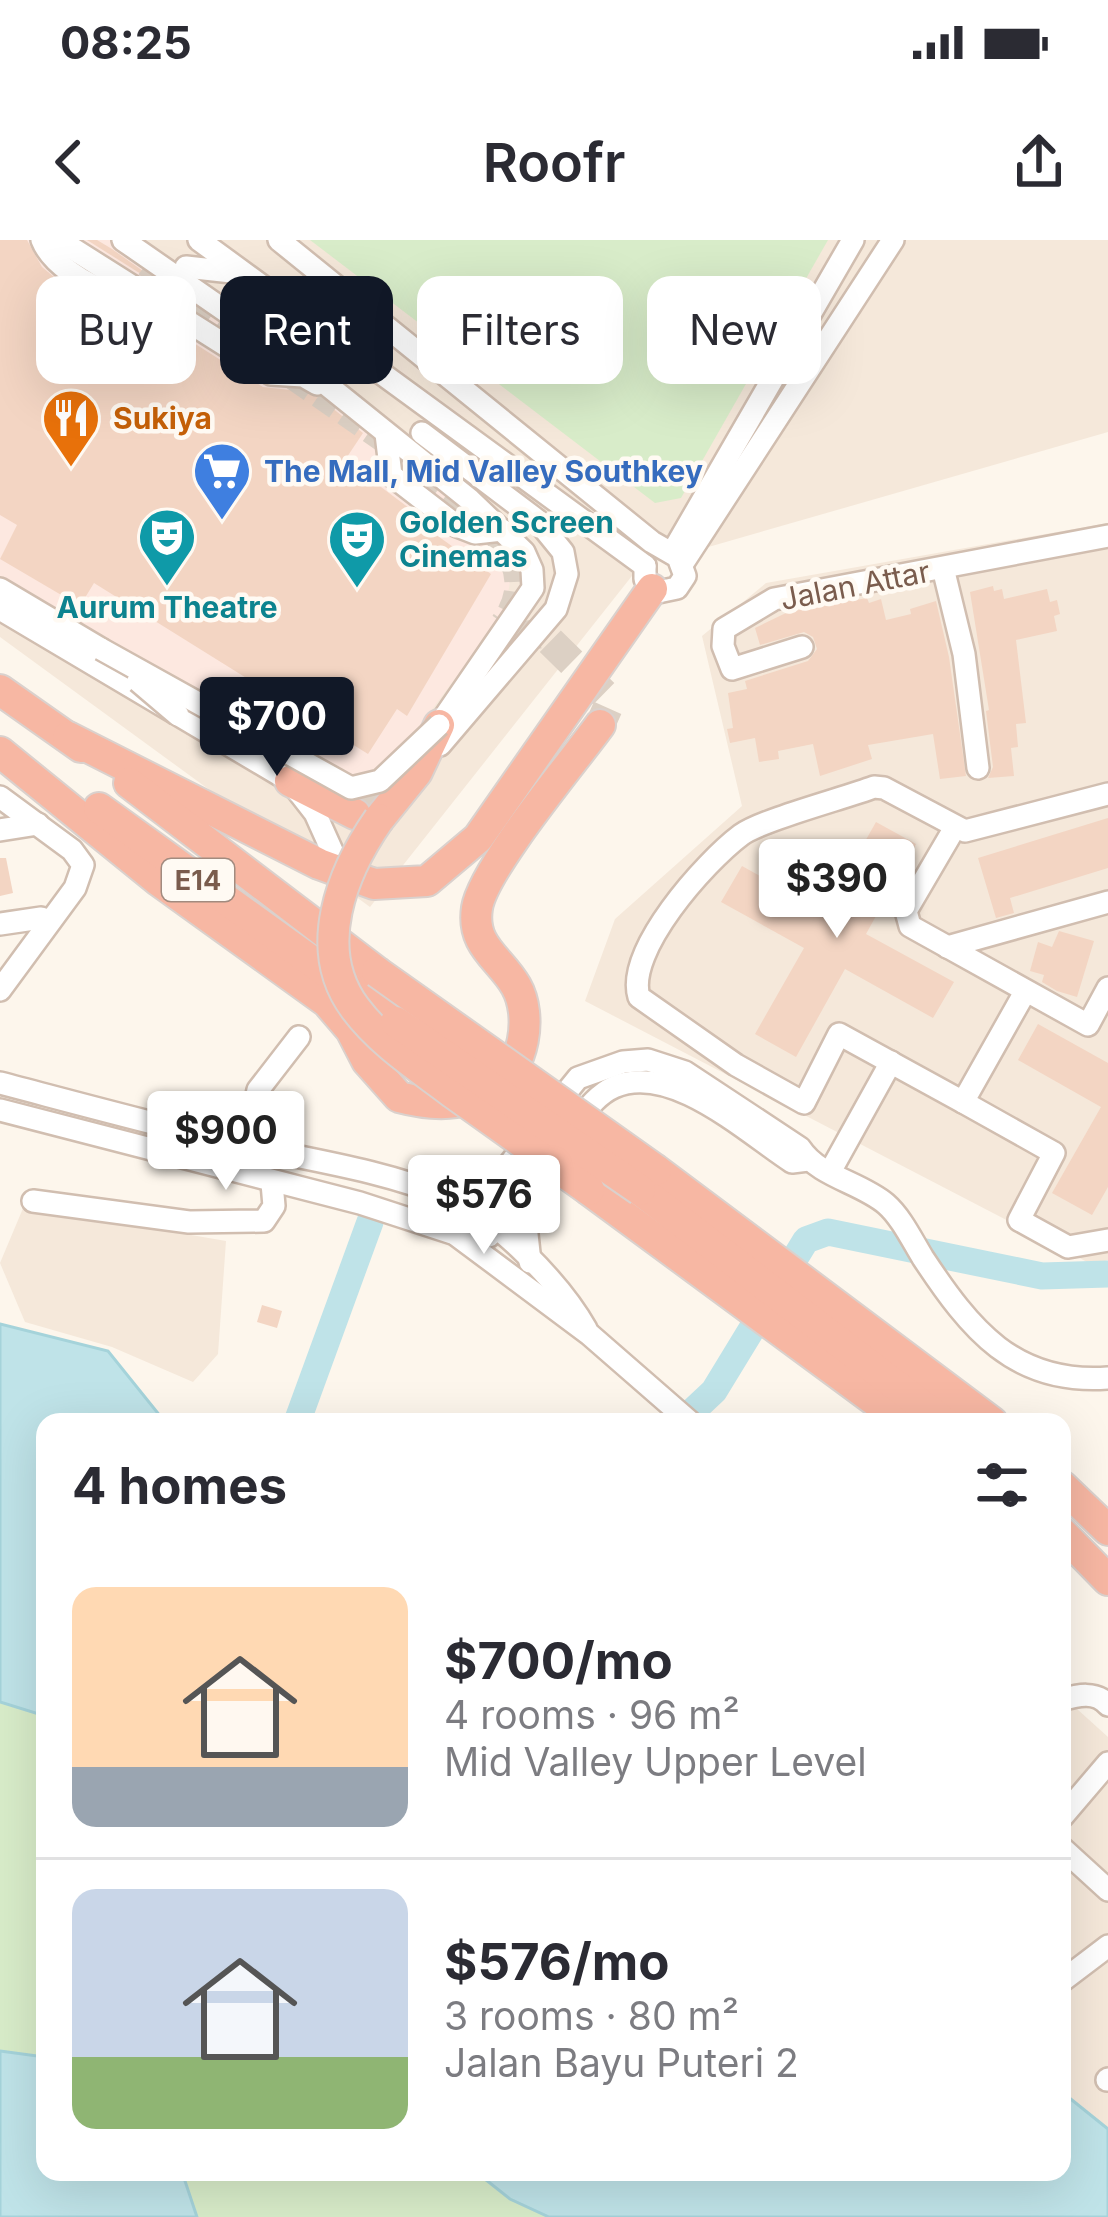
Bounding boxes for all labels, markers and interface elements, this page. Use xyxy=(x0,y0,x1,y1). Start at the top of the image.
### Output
text: 08:25 xyxy=(60,15,192,70)
icon: back xyxy=(36,129,102,195)
icon: share xyxy=(1006,129,1072,195)
text: Roofr xyxy=(483,130,625,195)
chip: Buy xyxy=(36,276,196,384)
chip: Rent xyxy=(220,276,393,384)
chip: Filters xyxy=(417,276,623,384)
chip: New xyxy=(647,276,821,384)
restaurant icon: Sukiya xyxy=(40,387,102,469)
place label: Sukiya xyxy=(113,400,212,436)
supermarket icon: The Mall, Mid Valley Southkey xyxy=(191,440,253,522)
place label: The Mall, Mid Valley Southkey xyxy=(264,453,703,489)
place label: Golden Screen Cinemas xyxy=(399,504,614,574)
theatre icon: Aurum Theatre xyxy=(136,506,198,588)
theatre icon: Golden Screen Cinemas xyxy=(326,508,388,590)
street label: Jalan Attar xyxy=(777,553,933,617)
place label: Aurum Theatre xyxy=(56,589,278,625)
pin: $700 xyxy=(206,677,348,779)
text: $700 xyxy=(227,692,327,739)
pin: $390 xyxy=(766,839,908,941)
text: $390 xyxy=(786,854,888,901)
road number: E14 xyxy=(162,859,234,901)
pin: $900 xyxy=(155,1091,297,1193)
text: $900 xyxy=(174,1106,278,1153)
pin: $576 xyxy=(413,1155,555,1257)
text: $576 xyxy=(435,1170,533,1217)
icon: filters xyxy=(969,1452,1035,1518)
text: 4 homes xyxy=(72,1455,287,1516)
text: $700/mo xyxy=(444,1630,673,1691)
icon: home xyxy=(168,1635,312,1779)
text: 4 rooms · 96 m² xyxy=(444,1691,740,1738)
text: Mid Valley Upper Level xyxy=(444,1738,867,1785)
text: $576/mo xyxy=(444,1931,670,1992)
icon: home xyxy=(168,1937,312,2081)
text: 3 rooms · 80 m² xyxy=(444,1992,739,2039)
text: Jalan Bayu Puteri 2 xyxy=(444,2039,799,2086)

